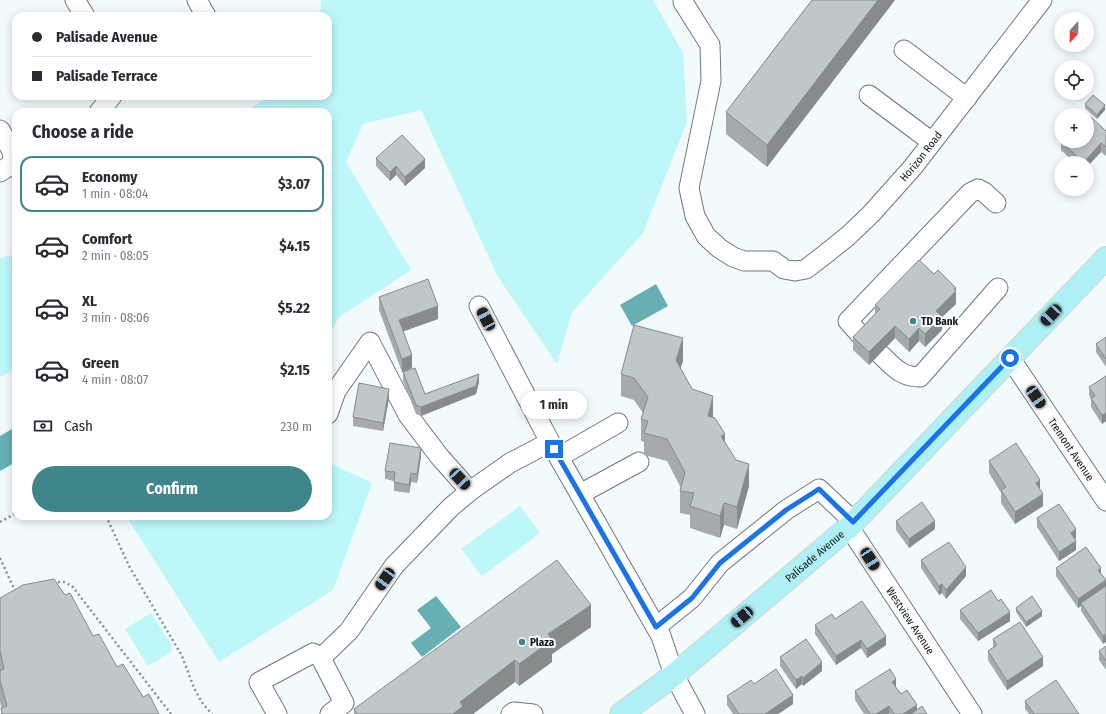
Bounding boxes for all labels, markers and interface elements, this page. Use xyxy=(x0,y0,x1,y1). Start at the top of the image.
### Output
north arrow xyxy=(1054,12,1094,52)
map controls xyxy=(1054,12,1094,196)
text: Palisade Avenue xyxy=(56,28,158,46)
button: locate xyxy=(1054,60,1094,100)
text: Palisade Terrace xyxy=(56,67,158,85)
button: + xyxy=(1054,108,1094,148)
text: Choose a ride xyxy=(32,121,134,143)
street label: Horizon Road xyxy=(897,129,945,184)
button: − xyxy=(1054,156,1094,196)
icon: car xyxy=(34,166,70,202)
text: Economy xyxy=(82,168,137,186)
text: $3.07 xyxy=(278,175,310,193)
text: 1 min · 08:04 xyxy=(82,186,148,201)
icon: car xyxy=(34,228,70,264)
text: Comfort xyxy=(82,230,133,248)
text: $4.15 xyxy=(279,237,310,255)
text: 2 min · 08:05 xyxy=(82,248,149,263)
icon: car xyxy=(34,290,70,326)
text: XL xyxy=(82,292,97,310)
text: $5.22 xyxy=(278,299,310,317)
car xyxy=(1038,302,1064,328)
car xyxy=(475,306,497,332)
text: 3 min · 08:06 xyxy=(82,310,149,325)
place label: TD Bank xyxy=(921,315,959,328)
marker: TD Bank xyxy=(908,316,918,326)
route start xyxy=(1001,349,1019,367)
icon: car xyxy=(34,352,70,388)
text: Green xyxy=(82,354,119,372)
text: $2.15 xyxy=(280,361,310,379)
text: 4 min · 08:07 xyxy=(82,372,148,387)
car xyxy=(1024,384,1048,410)
callout: 1 min xyxy=(521,391,587,419)
text: 1 min xyxy=(540,397,568,412)
icon: cash xyxy=(32,415,54,437)
street label: Tremont Avenue xyxy=(1045,416,1097,484)
text: Cash xyxy=(64,417,93,435)
text: 230 m xyxy=(281,419,312,434)
route end xyxy=(545,440,563,458)
button: Confirm xyxy=(32,466,312,512)
car xyxy=(447,466,473,492)
street label: Palisade Avenue xyxy=(783,528,847,585)
car xyxy=(858,546,882,572)
car xyxy=(373,566,397,592)
street label: Westview Avenue xyxy=(883,585,937,657)
car xyxy=(729,605,755,629)
place label: Plaza xyxy=(530,636,555,649)
marker: Plaza xyxy=(517,637,527,647)

